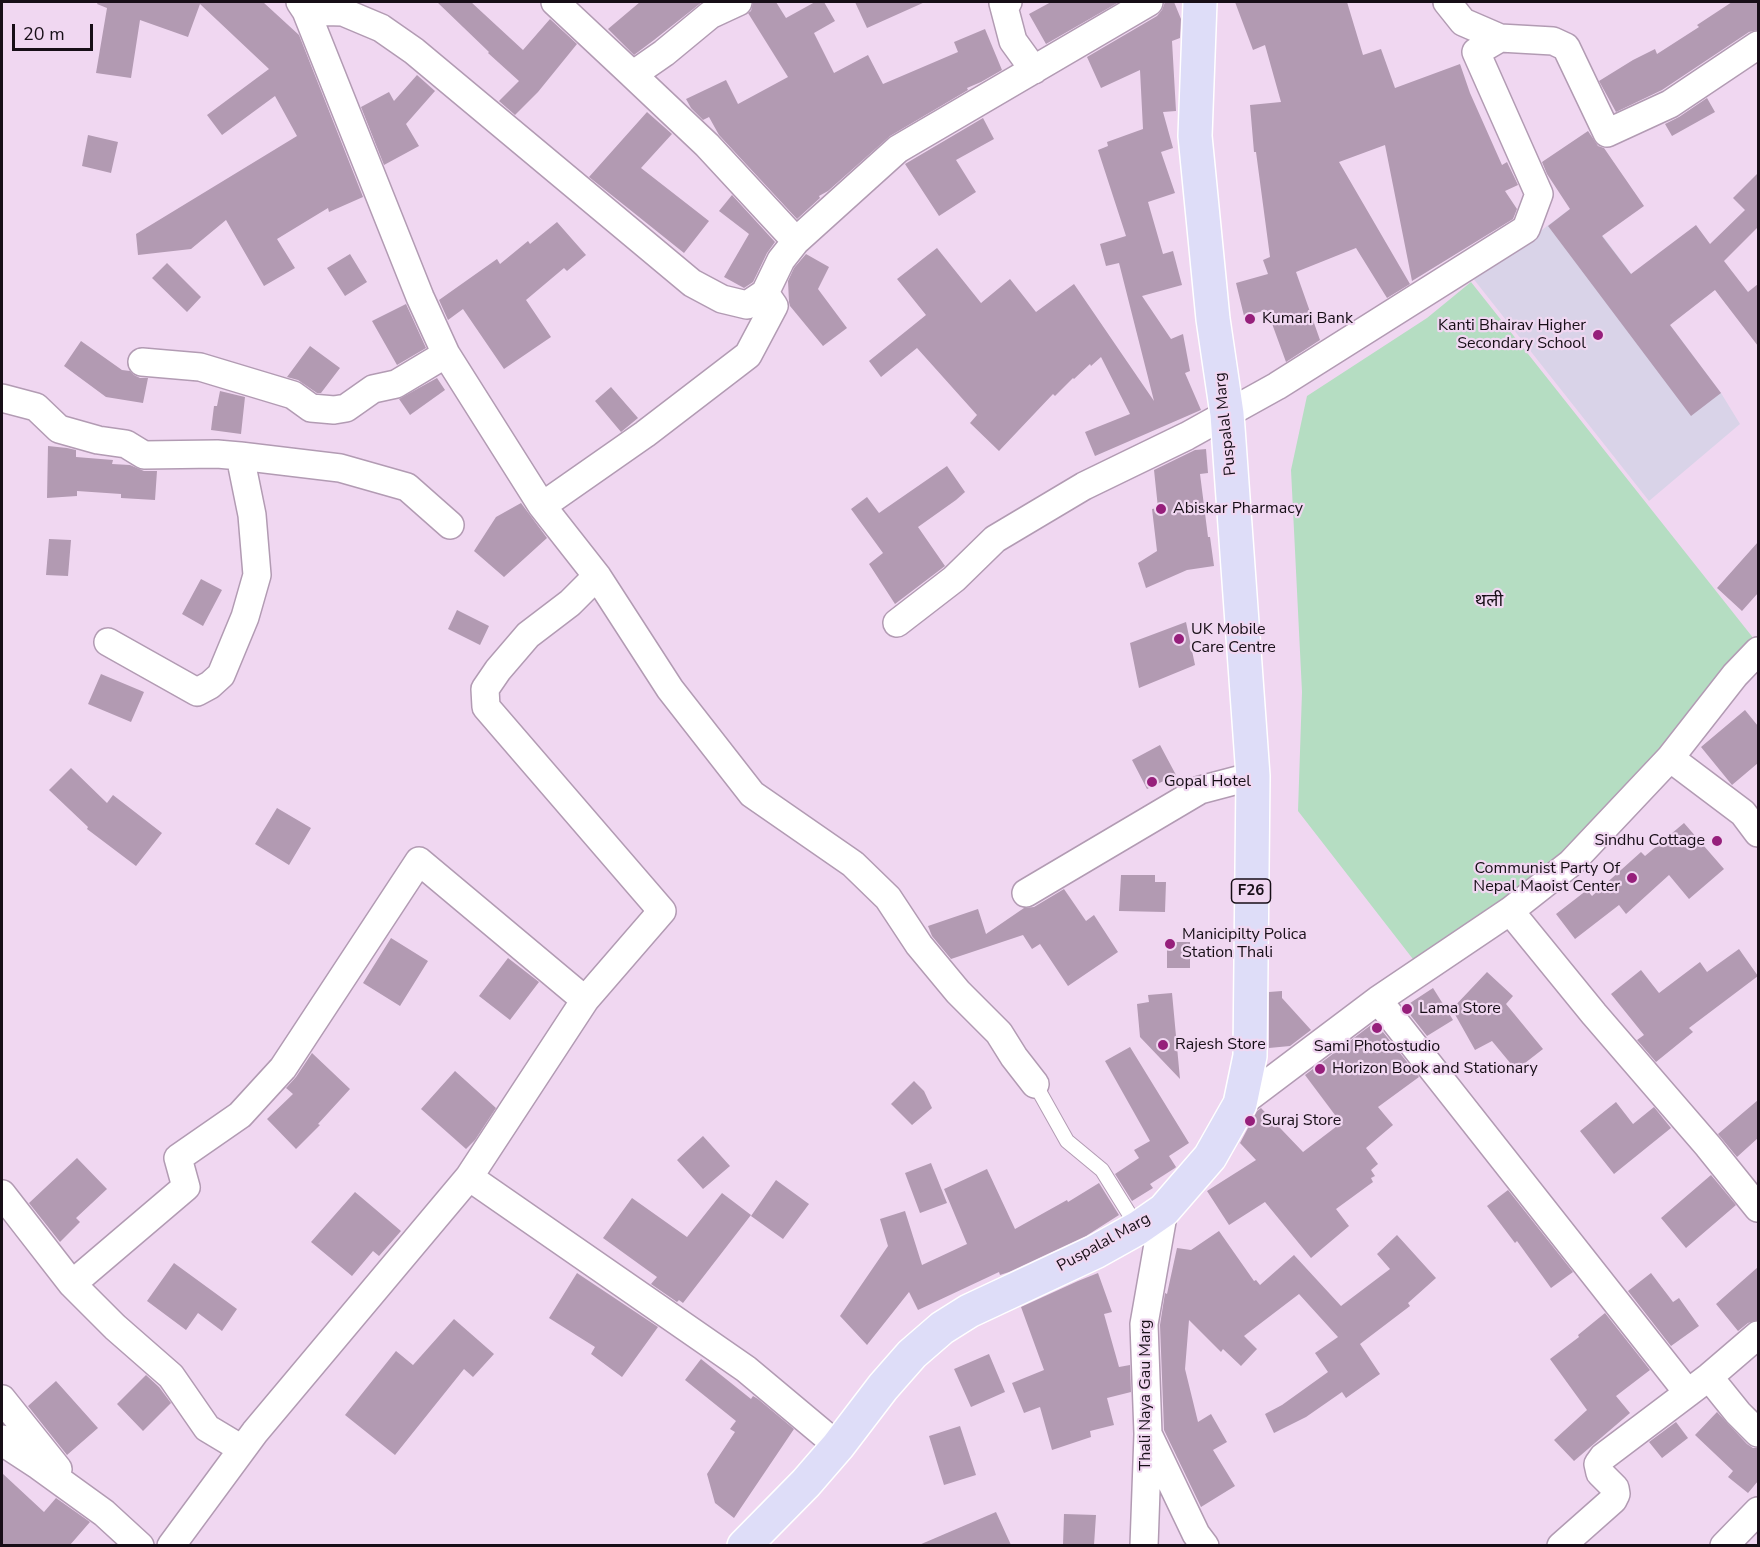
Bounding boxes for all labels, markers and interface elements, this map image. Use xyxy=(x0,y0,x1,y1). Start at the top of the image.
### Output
scale bar xyxy=(15,12,96,50)
text: 20 m xyxy=(23,22,65,46)
place label: Kumari Bank xyxy=(1262,309,1353,329)
marker: Kumari Bank xyxy=(1243,312,1257,326)
place label: Kanti Bhairav Higher Secondary School xyxy=(1438,316,1586,354)
marker: Kanti Bhairav Higher Secondary School xyxy=(1591,328,1605,342)
street label: Puspalal Marg xyxy=(1211,371,1241,477)
place label: Abiskar Pharmacy xyxy=(1173,499,1303,519)
marker: Abiskar Pharmacy xyxy=(1154,502,1168,516)
district label: थली xyxy=(1475,591,1503,613)
place label: UK Mobile Care Centre xyxy=(1191,620,1276,658)
marker: UK Mobile Care Centre xyxy=(1172,632,1186,646)
place label: Gopal Hotel xyxy=(1164,772,1251,792)
marker: Gopal Hotel xyxy=(1145,775,1159,789)
place label: Sindhu Cottage xyxy=(1594,831,1705,851)
marker: Sindhu Cottage xyxy=(1710,834,1724,848)
place label: Communist Party Of Nepal Maoist Center xyxy=(1473,859,1620,897)
marker: Communist Party Of Nepal Maoist Center xyxy=(1625,871,1639,885)
road number: F26 xyxy=(1232,879,1270,903)
place label: Manicipilty Polica Station Thali xyxy=(1182,925,1307,963)
marker: Manicipilty Polica Station Thali xyxy=(1163,937,1177,951)
place label: Lama Store xyxy=(1419,999,1501,1019)
marker: Lama Store xyxy=(1400,1002,1414,1016)
marker: Sami Photostudio xyxy=(1370,1021,1384,1035)
place label: Rajesh Store xyxy=(1175,1035,1266,1055)
place label: Sami Photostudio xyxy=(1314,1037,1440,1057)
marker: Rajesh Store xyxy=(1156,1038,1170,1052)
place label: Horizon Book and Stationary xyxy=(1332,1059,1538,1079)
marker: Horizon Book and Stationary xyxy=(1313,1062,1327,1076)
place label: Suraj Store xyxy=(1262,1111,1341,1131)
marker: Suraj Store xyxy=(1243,1114,1257,1128)
street label: Puspalal Marg xyxy=(1054,1209,1154,1277)
street label: Thali Naya Gau Marg xyxy=(1136,1319,1156,1471)

